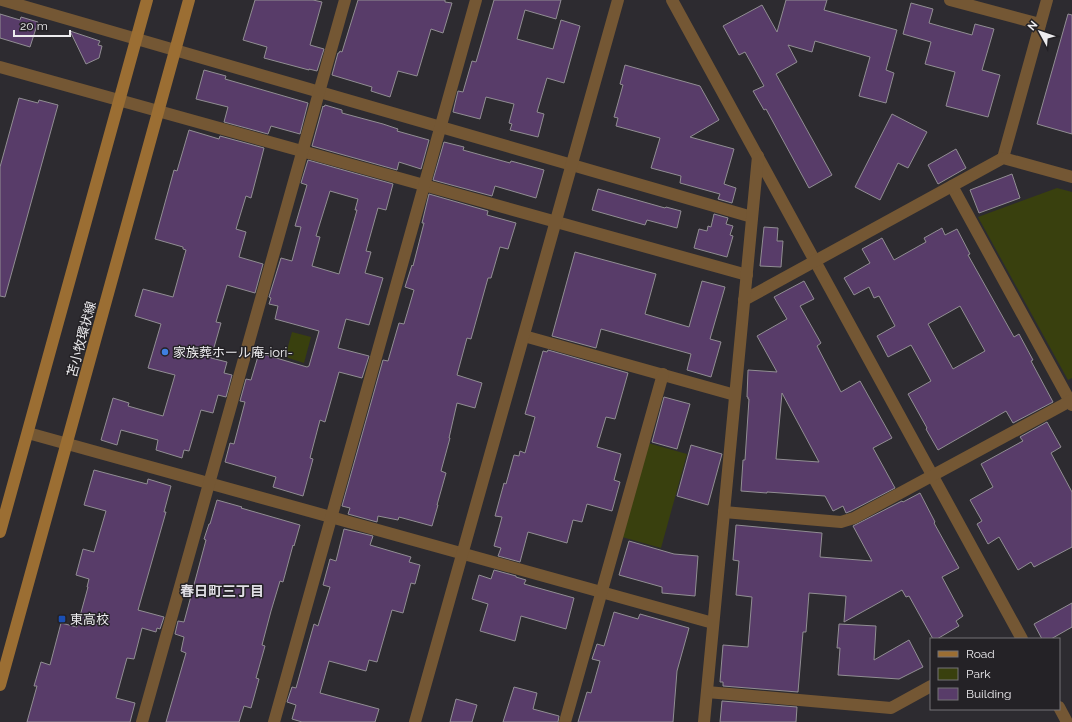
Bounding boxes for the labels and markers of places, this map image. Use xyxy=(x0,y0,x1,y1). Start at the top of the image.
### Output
place label: 家族葬ホール庵-iori- xyxy=(173,345,293,360)
marker: 家族葬ホール庵-iori- xyxy=(160,347,170,357)
place label: 東高校 xyxy=(70,612,109,627)
marker: 東高校 xyxy=(57,614,67,624)

